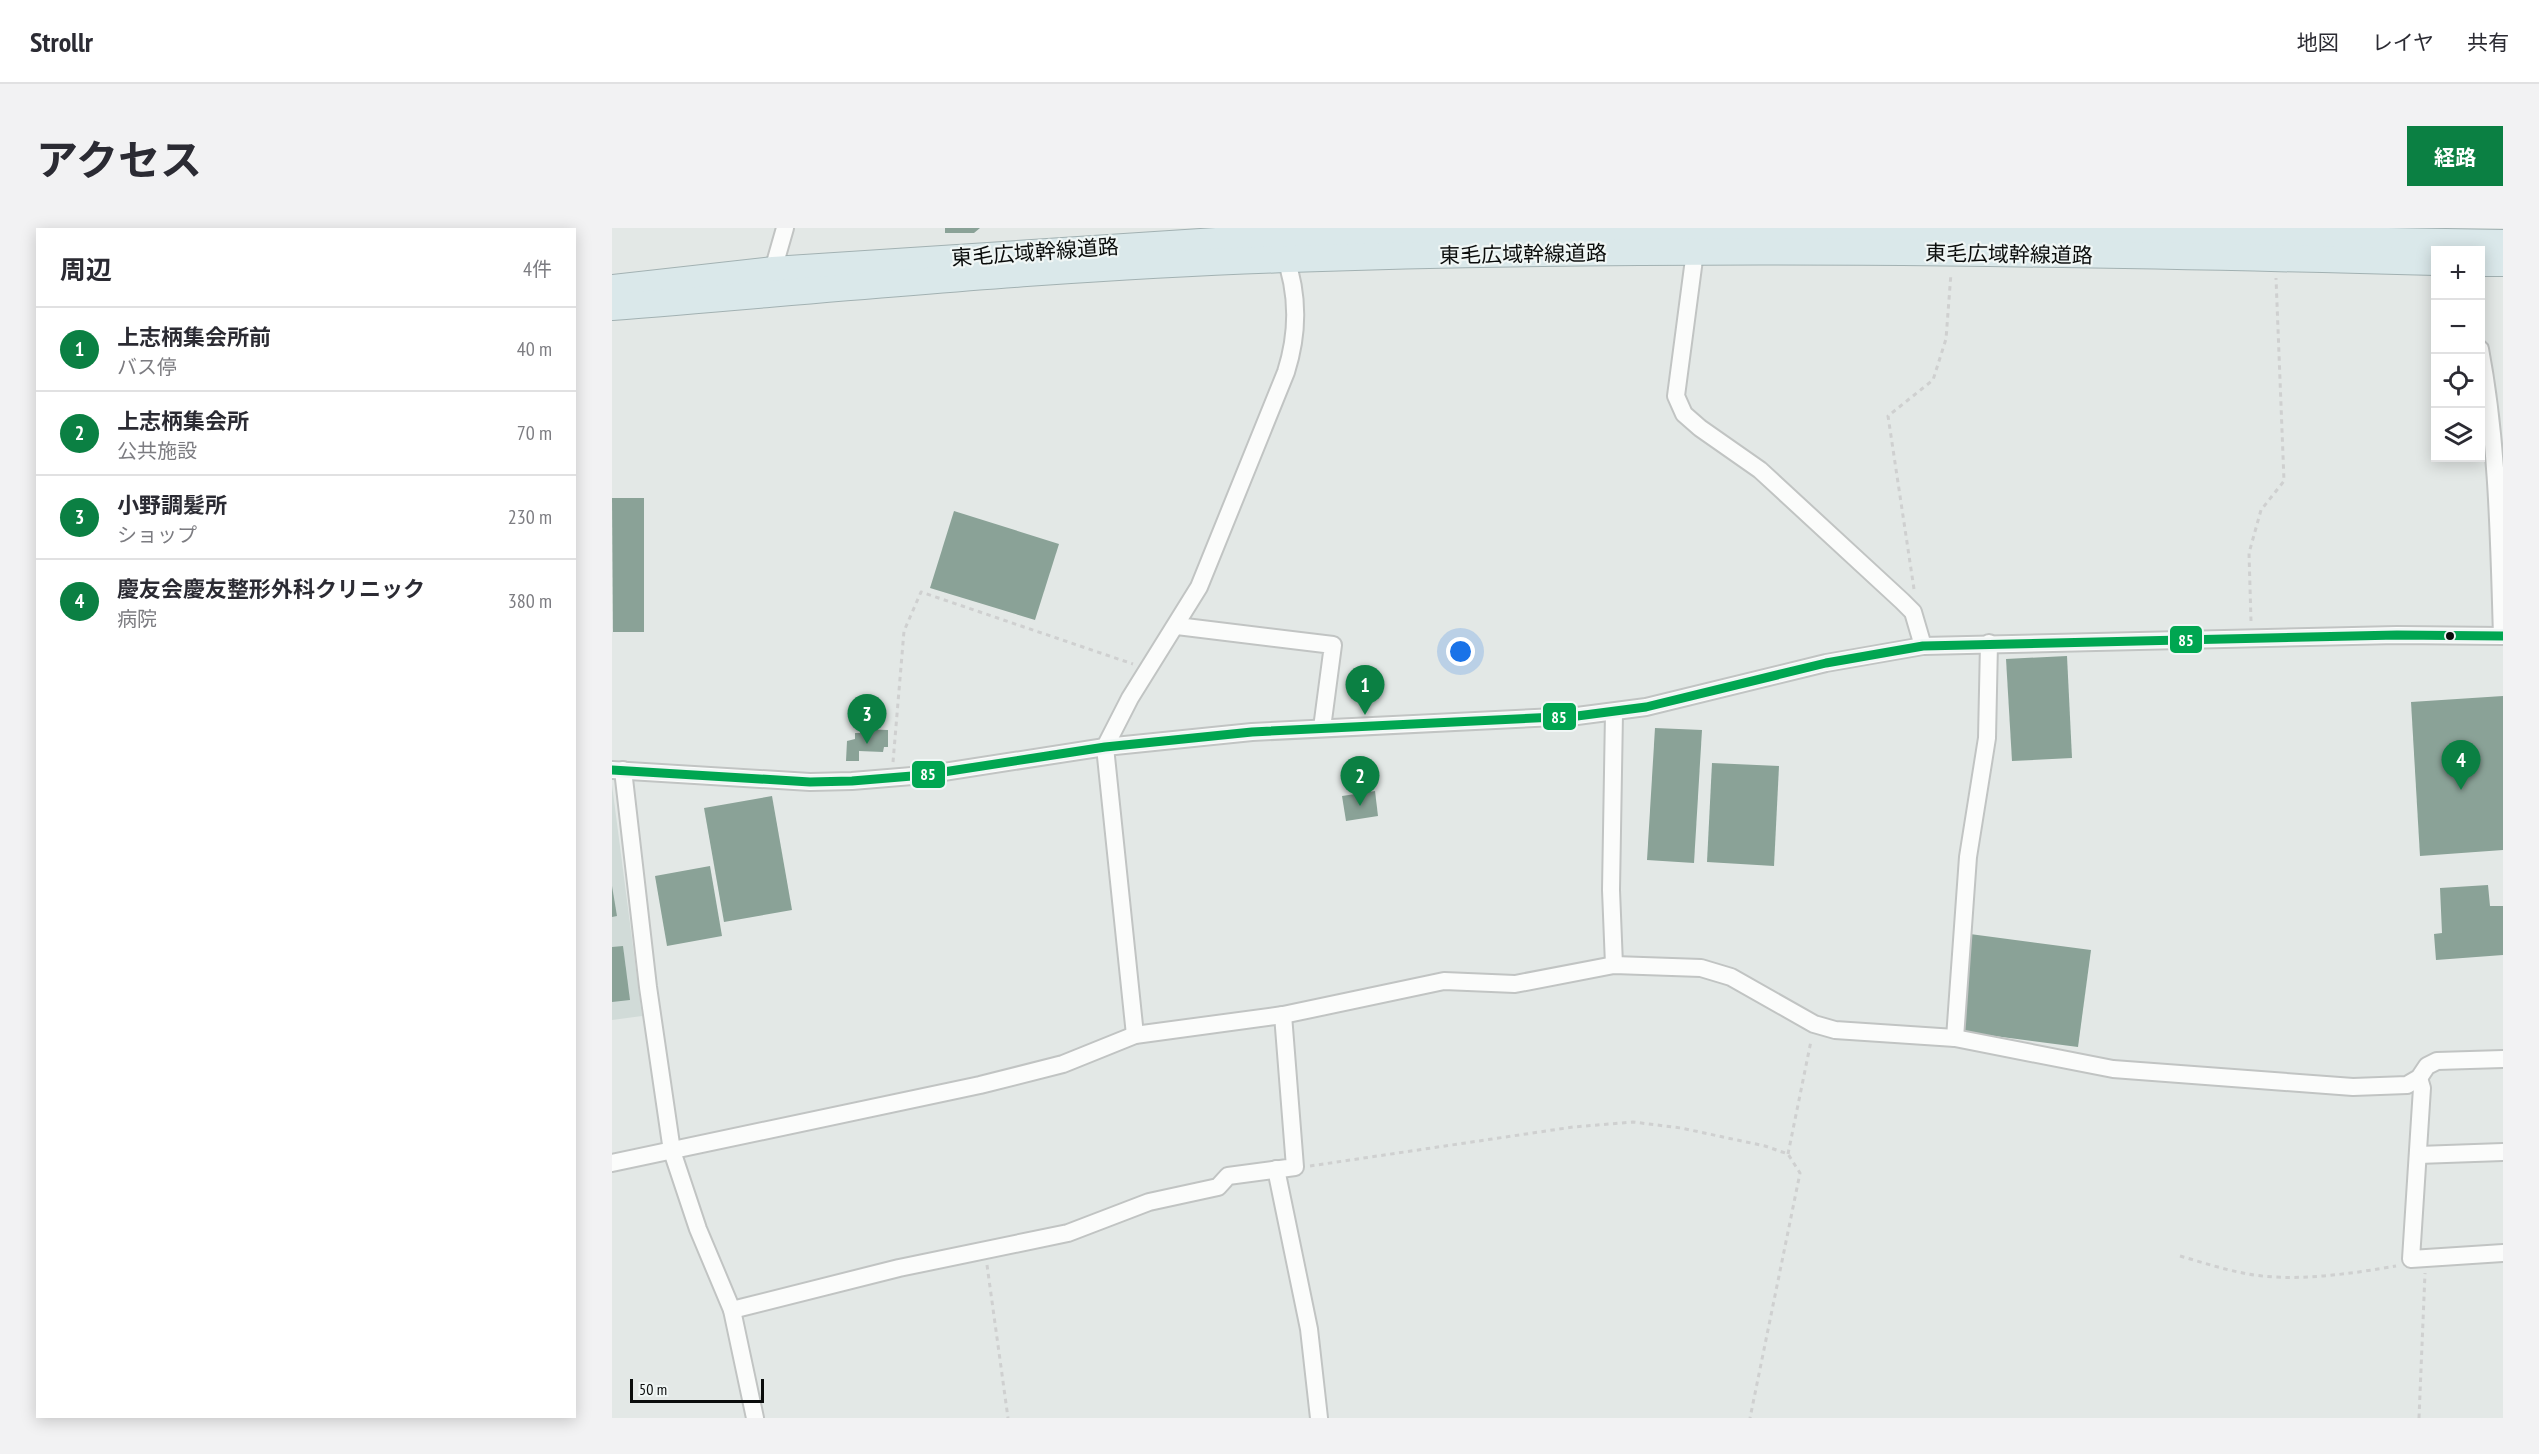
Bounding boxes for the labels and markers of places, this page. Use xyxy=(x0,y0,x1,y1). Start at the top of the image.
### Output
unlabelled marker xyxy=(2444,630,2456,642)
pin: 1 xyxy=(1346,666,1384,715)
pin: 3 xyxy=(848,694,886,744)
pin: 4 xyxy=(2442,740,2480,790)
pin: 2 xyxy=(1340,756,1380,806)

